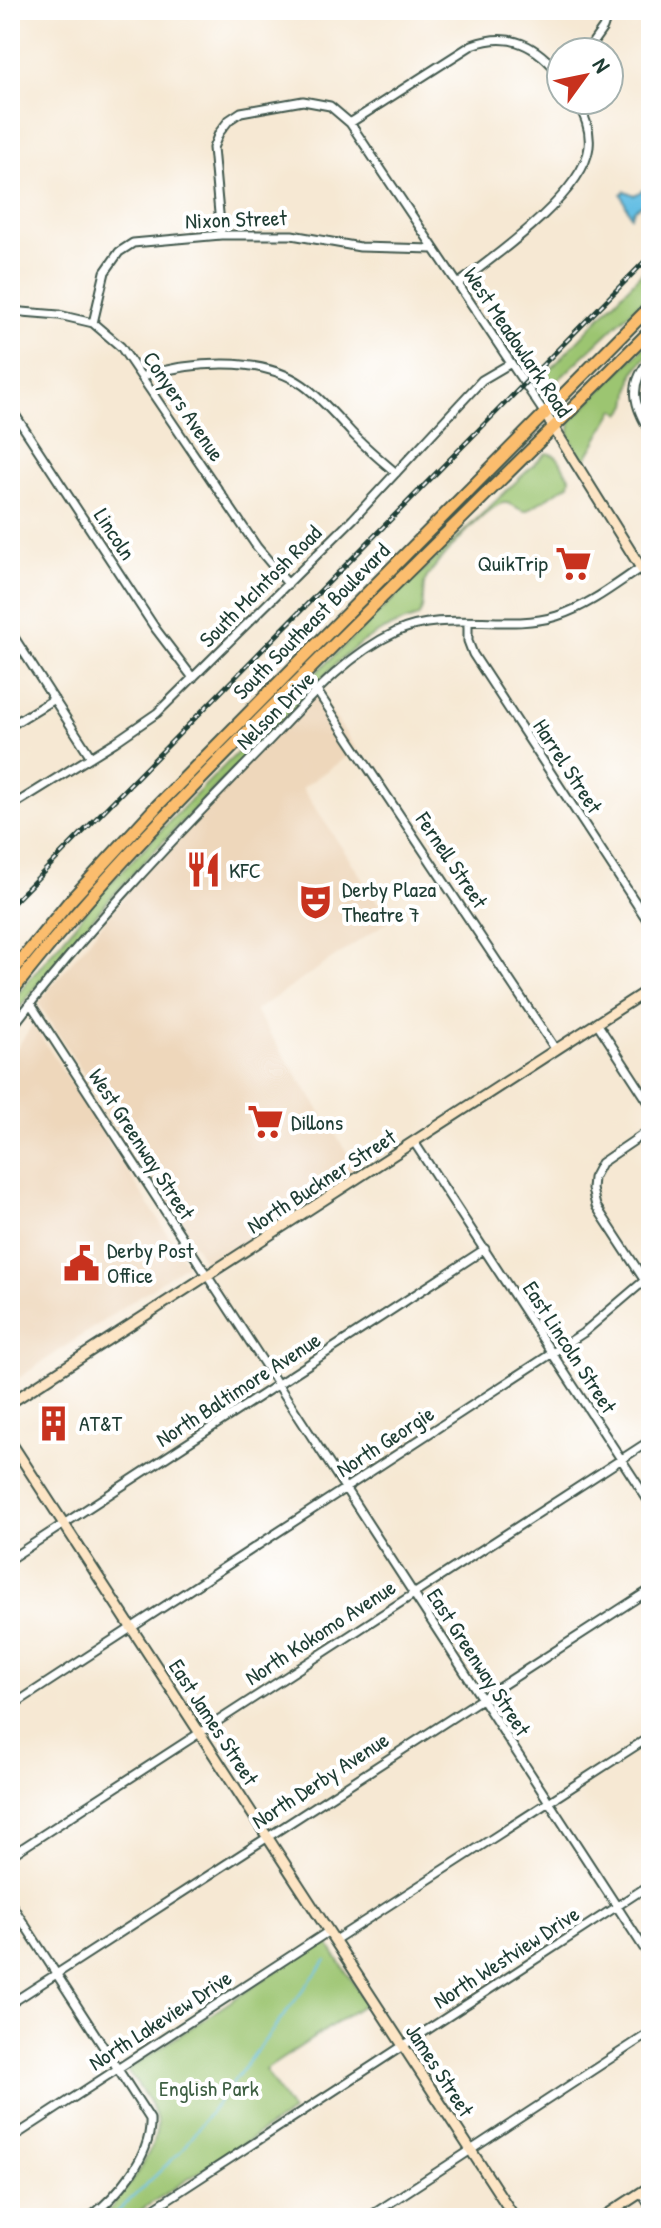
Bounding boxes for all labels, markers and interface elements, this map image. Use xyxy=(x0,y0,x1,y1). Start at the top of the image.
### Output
north arrow xyxy=(545,36,625,116)
text: N xyxy=(586,52,618,78)
street label: Nixon Street xyxy=(185,202,288,236)
street label: West Meadowlark Road xyxy=(457,261,580,423)
street label: Conyers Avenue xyxy=(136,345,232,467)
street label: Lincoln xyxy=(87,502,143,566)
street label: South McIntosh Road xyxy=(192,518,328,654)
street label: South Southeast Boulevard xyxy=(226,536,396,706)
supermarket icon: QuikTrip xyxy=(555,544,593,582)
place label: QuikTrip xyxy=(478,548,549,578)
street label: Nelson Drive xyxy=(229,664,321,756)
street label: Harrel Street xyxy=(526,713,610,819)
street label: Fernell Street xyxy=(408,805,495,914)
restaurant icon: KFC xyxy=(184,851,222,889)
place label: KFC xyxy=(229,855,261,885)
place label: Derby Plaza Theatre 7 xyxy=(342,874,437,929)
theatre icon: Derby Plaza Theatre 7 xyxy=(297,883,335,921)
street label: West Greenway Street xyxy=(82,1063,202,1226)
supermarket icon: Dillons xyxy=(246,1103,284,1141)
place label: Dillons xyxy=(291,1107,343,1137)
street label: North Buckner Street xyxy=(241,1121,402,1240)
place label: Derby Post Office xyxy=(107,1235,194,1290)
public building icon: Derby Post Office xyxy=(62,1244,100,1282)
street label: East Lincoln Street xyxy=(516,1275,624,1419)
street label: North Baltimore Avenue xyxy=(150,1324,326,1454)
street label: North Georgie xyxy=(330,1398,440,1484)
building icon: AT&T xyxy=(34,1404,72,1442)
place label: AT&T xyxy=(79,1408,123,1438)
street label: North Kokomo Avenue xyxy=(239,1572,401,1692)
street label: East Greenway Street xyxy=(420,1582,538,1742)
street label: East James Street xyxy=(162,1653,266,1791)
street label: North Derby Avenue xyxy=(246,1724,395,1836)
street label: North Westview Drive xyxy=(427,1898,585,2015)
street label: North Lakeview Drive xyxy=(83,1962,237,2077)
street label: James Street xyxy=(399,2018,481,2123)
park label: English Park xyxy=(159,2073,259,2103)

